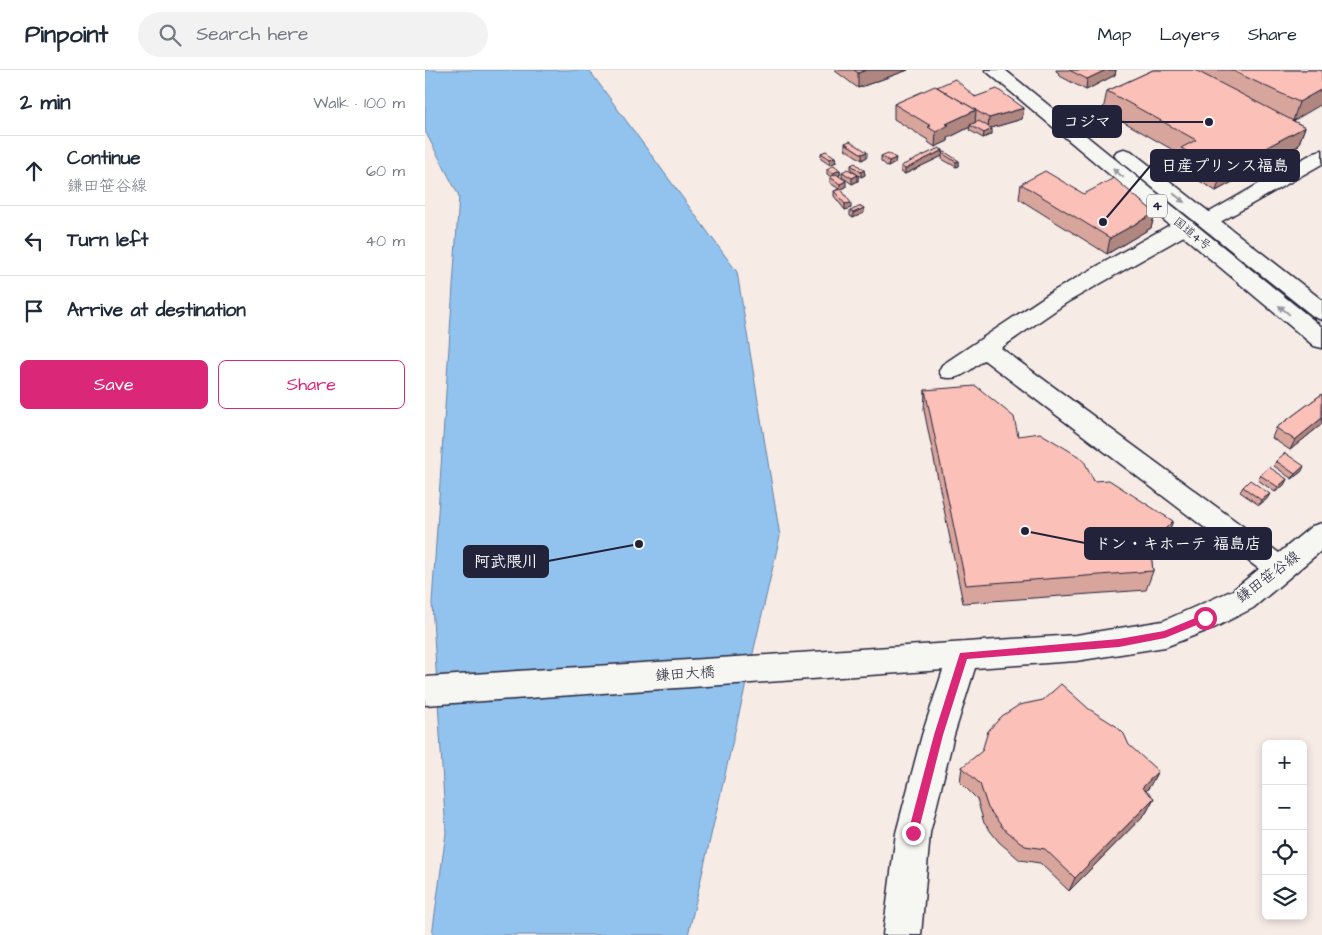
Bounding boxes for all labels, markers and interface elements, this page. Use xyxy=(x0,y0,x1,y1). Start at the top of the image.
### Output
search box xyxy=(138,12,488,57)
text: Pinpoint xyxy=(25,18,108,52)
icon: search xyxy=(156,21,184,49)
text: Search here xyxy=(196,21,308,48)
text: Map xyxy=(1097,22,1131,47)
text: Layers xyxy=(1159,22,1220,47)
text: Share xyxy=(1248,22,1297,47)
text: 2 min xyxy=(20,88,70,117)
text: Walk · 100 m xyxy=(313,92,405,114)
callout: コジマ xyxy=(1053,106,1121,137)
text: コジマ xyxy=(1063,111,1111,133)
text: Continue xyxy=(67,145,141,172)
callout: 日産プリンス福島 xyxy=(1151,150,1299,181)
text: 日産プリンス福島 xyxy=(1161,155,1289,177)
icon: ahead xyxy=(20,157,48,185)
text: 60 m xyxy=(366,160,405,182)
one-way arrow xyxy=(1112,168,1125,179)
text: 鎌田笹谷線 xyxy=(67,175,147,197)
one-way arrow xyxy=(1172,192,1185,203)
road number: 4 xyxy=(1147,194,1167,218)
street label: 国道4号 xyxy=(1169,213,1215,255)
icon: left xyxy=(20,227,48,255)
text: Turn left xyxy=(67,227,148,254)
text: 40 m xyxy=(365,230,405,252)
icon: arrive xyxy=(20,297,48,325)
text: Arrive at destination xyxy=(67,297,246,324)
one-way arrow xyxy=(1278,304,1291,315)
button: Save xyxy=(20,360,208,409)
button: Share xyxy=(218,360,405,409)
callout: ドン・キホーテ 福島店 xyxy=(1085,528,1271,559)
text: ドン・キホーテ 福島店 xyxy=(1095,533,1261,555)
callout: 阿武隈川 xyxy=(464,546,548,577)
street label: 鎌田笹谷線 xyxy=(1232,546,1304,608)
text: 阿武隈川 xyxy=(474,551,538,573)
route start xyxy=(1194,607,1217,630)
street label: 鎌田大橋 xyxy=(654,661,716,687)
map controls xyxy=(1262,740,1307,920)
button: + xyxy=(1262,740,1307,785)
button: − xyxy=(1262,785,1307,830)
route end xyxy=(902,822,925,845)
button: locate xyxy=(1262,830,1307,875)
button: layers xyxy=(1262,875,1307,920)

